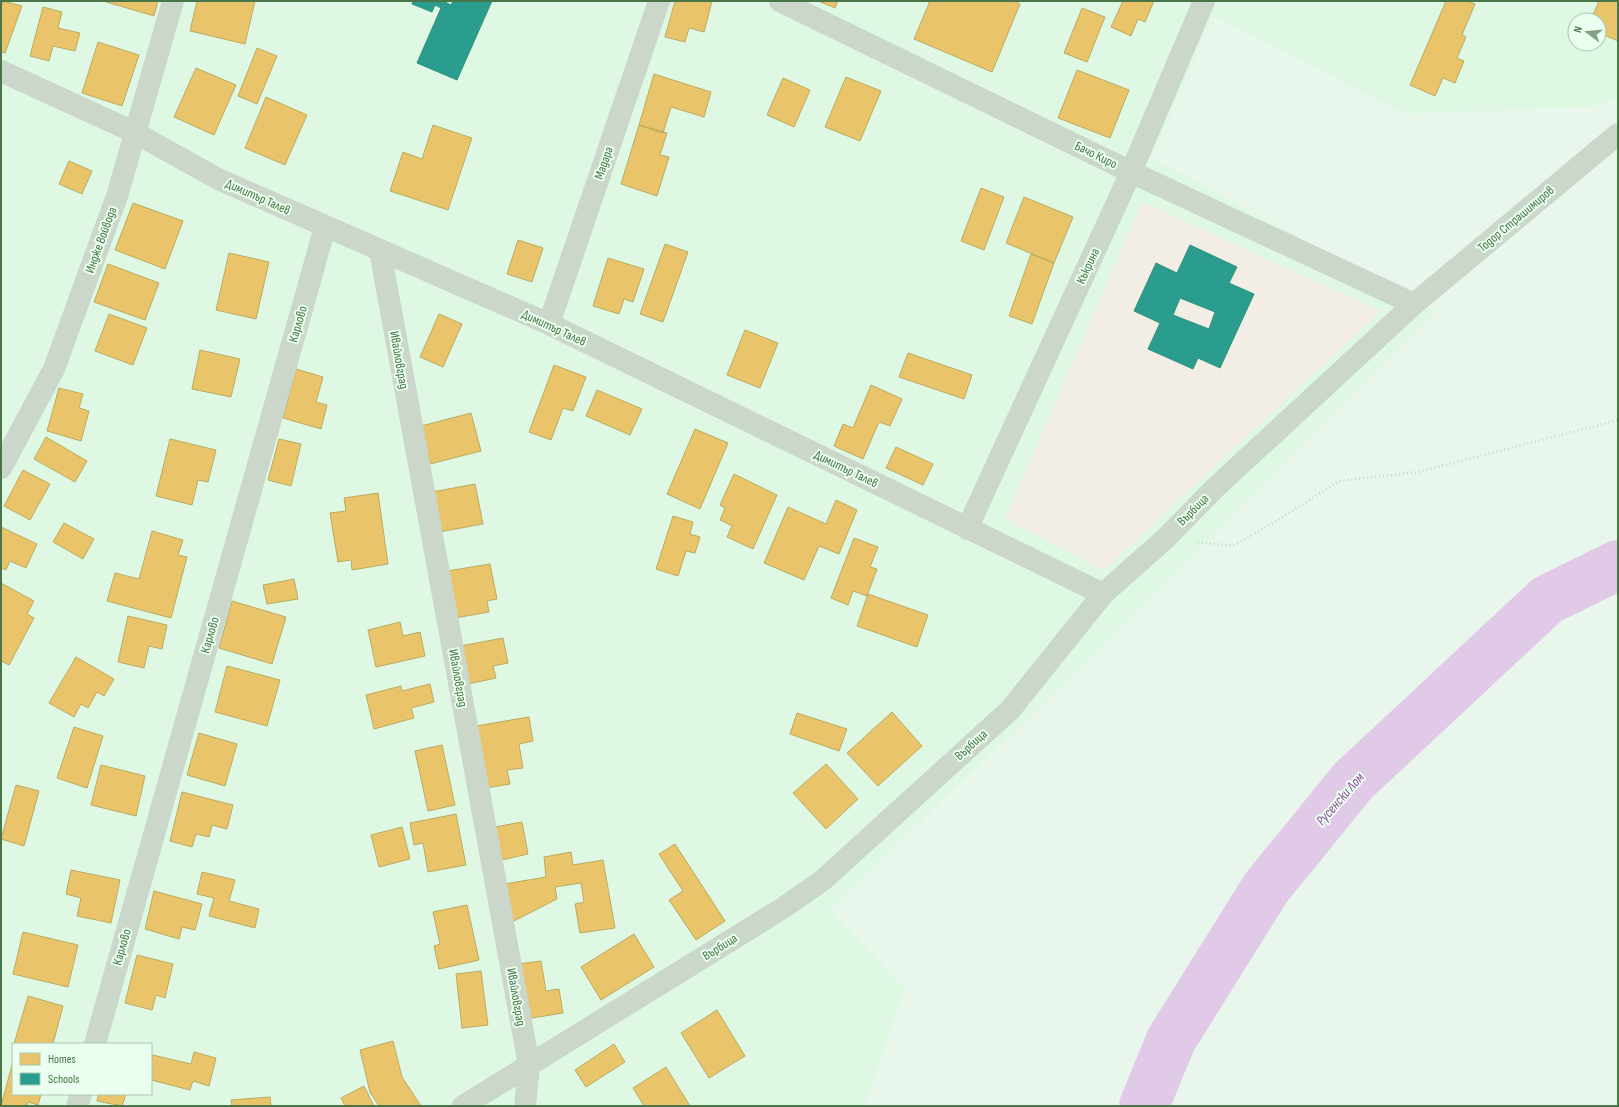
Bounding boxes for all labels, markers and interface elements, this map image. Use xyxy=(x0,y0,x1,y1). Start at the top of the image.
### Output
north arrow xyxy=(1567,12,1607,52)
text: N xyxy=(1571,25,1585,34)
street label: Бачо Киро xyxy=(1072,138,1120,172)
street label: Мадара xyxy=(591,145,617,181)
street label: Димитър Талев xyxy=(223,176,293,218)
street label: Тодор Страшимиров xyxy=(1475,182,1557,256)
street label: Индже Войвода xyxy=(82,205,120,275)
street label: Къкрина xyxy=(1073,246,1103,286)
street label: Карлово xyxy=(285,304,311,344)
street label: Димитър Талев xyxy=(519,306,589,350)
street label: Ивайловград xyxy=(386,330,412,390)
street label: Димитър Талев xyxy=(811,447,881,491)
street label: Върбица xyxy=(1174,491,1212,529)
street label: Карлово xyxy=(197,615,223,655)
street label: Ивайловград xyxy=(445,648,471,708)
street label: Върбица xyxy=(951,726,991,764)
water label: Русенски Лом xyxy=(1312,769,1368,829)
street label: Карлово xyxy=(109,927,135,967)
street label: Върбица xyxy=(700,930,740,964)
street label: Ивайловград xyxy=(503,967,529,1027)
legend xyxy=(12,1043,152,1095)
text: Homes xyxy=(48,1052,76,1067)
text: Schools xyxy=(48,1072,80,1087)

